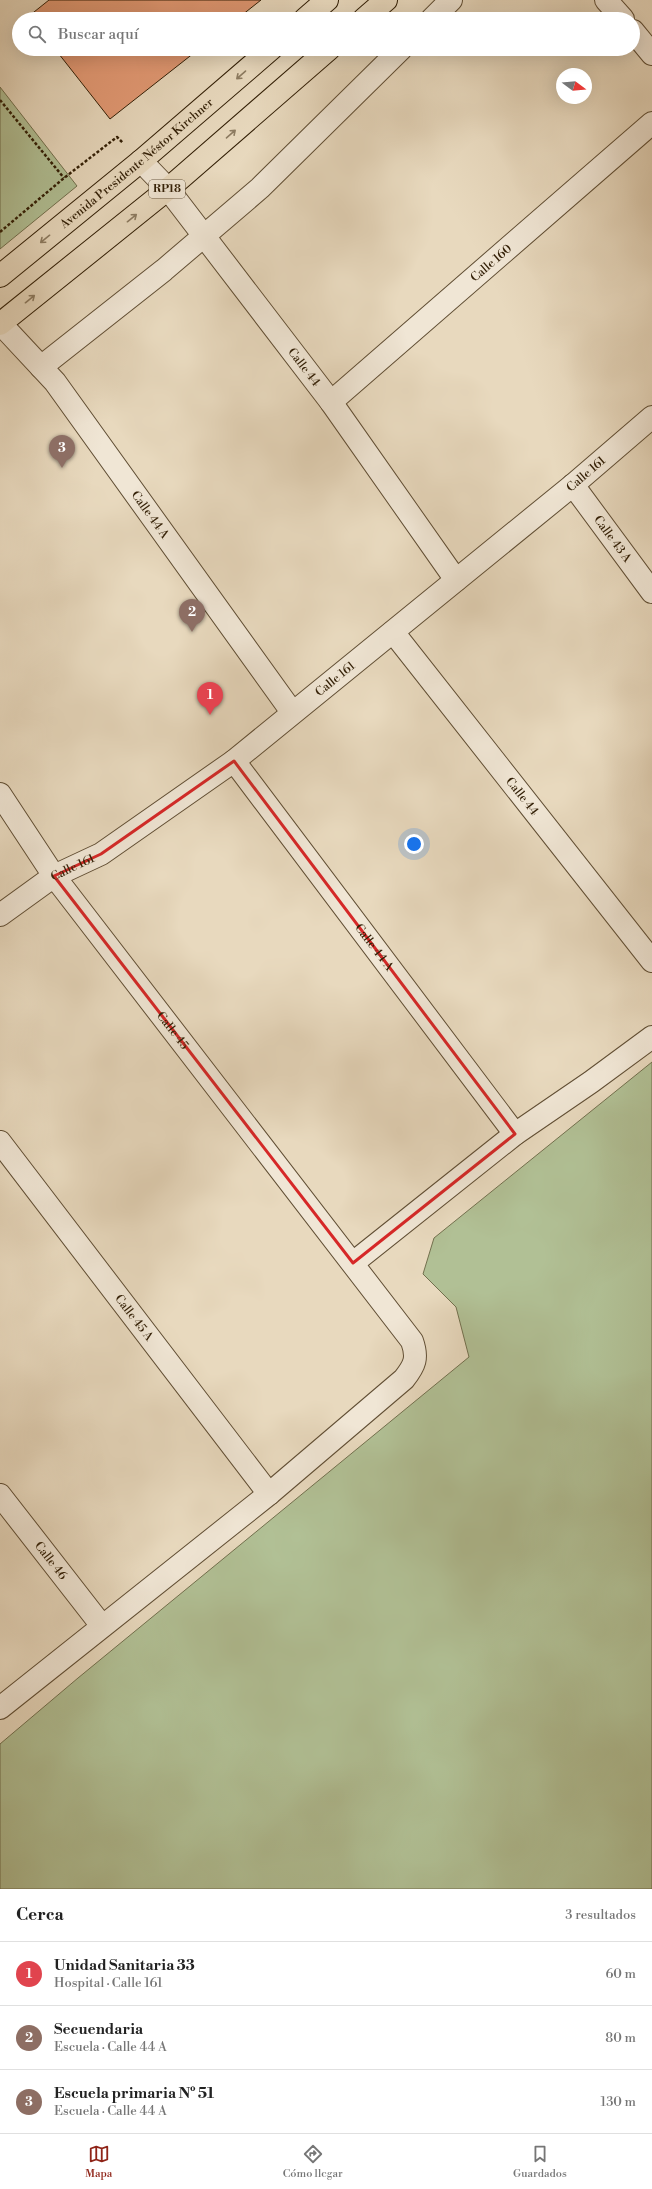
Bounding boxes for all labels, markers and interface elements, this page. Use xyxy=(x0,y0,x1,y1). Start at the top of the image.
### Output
search box xyxy=(12,12,640,56)
icon: search xyxy=(26,23,48,45)
text: Buscar aquí xyxy=(58,25,139,44)
north arrow xyxy=(556,68,592,104)
one-way arrow xyxy=(236,70,246,79)
street label: Avenida Presidente Néstor Kirchner xyxy=(56,95,216,232)
one-way arrow xyxy=(226,129,236,138)
road number: RP18 xyxy=(149,180,185,198)
one-way arrow xyxy=(126,213,137,222)
one-way arrow xyxy=(40,235,51,244)
street label: Calle 160 xyxy=(467,241,515,285)
one-way arrow xyxy=(25,295,36,304)
street label: Calle 44 xyxy=(285,345,324,389)
pin: 3 xyxy=(49,435,75,468)
street label: Calle 161 xyxy=(563,452,609,495)
street label: Calle 44 A xyxy=(128,488,173,542)
street label: Calle 43 A xyxy=(591,513,635,566)
pin: 2 xyxy=(179,599,205,632)
street label: Calle 161 xyxy=(312,658,359,699)
pin: 1 xyxy=(197,682,223,715)
street label: Calle 44 xyxy=(503,774,542,818)
your location xyxy=(404,834,424,854)
street label: Calle 161 xyxy=(48,850,98,884)
street label: Calle 44 A xyxy=(352,921,397,974)
street label: Calle 45 xyxy=(154,1008,192,1053)
street label: Calle 45 A xyxy=(112,1291,157,1344)
street label: Calle 46 xyxy=(31,1538,71,1583)
text: Cerca xyxy=(16,1904,64,1926)
text: 3 resultados xyxy=(565,1907,636,1923)
text: Unidad Sanitaria 33 xyxy=(54,1956,195,1975)
text: 1 xyxy=(26,1966,32,1982)
text: 60 m xyxy=(605,1966,636,1982)
text: Hospital · Calle 161 xyxy=(54,1975,163,1991)
text: Secuendaria xyxy=(54,2020,143,2039)
text: 2 xyxy=(25,2030,33,2046)
text: 80 m xyxy=(605,2030,636,2046)
text: Escuela · Calle 44 A xyxy=(54,2039,167,2055)
text: Escuela primaria Nº 51 xyxy=(54,2084,214,2103)
text: 3 xyxy=(25,2094,33,2110)
text: 130 m xyxy=(601,2094,636,2110)
text: Escuela · Calle 44 A xyxy=(54,2103,167,2119)
tab: Mapa xyxy=(85,2143,112,2181)
tab: Cómo llegar xyxy=(283,2143,343,2181)
tab: Guardados xyxy=(513,2143,567,2181)

